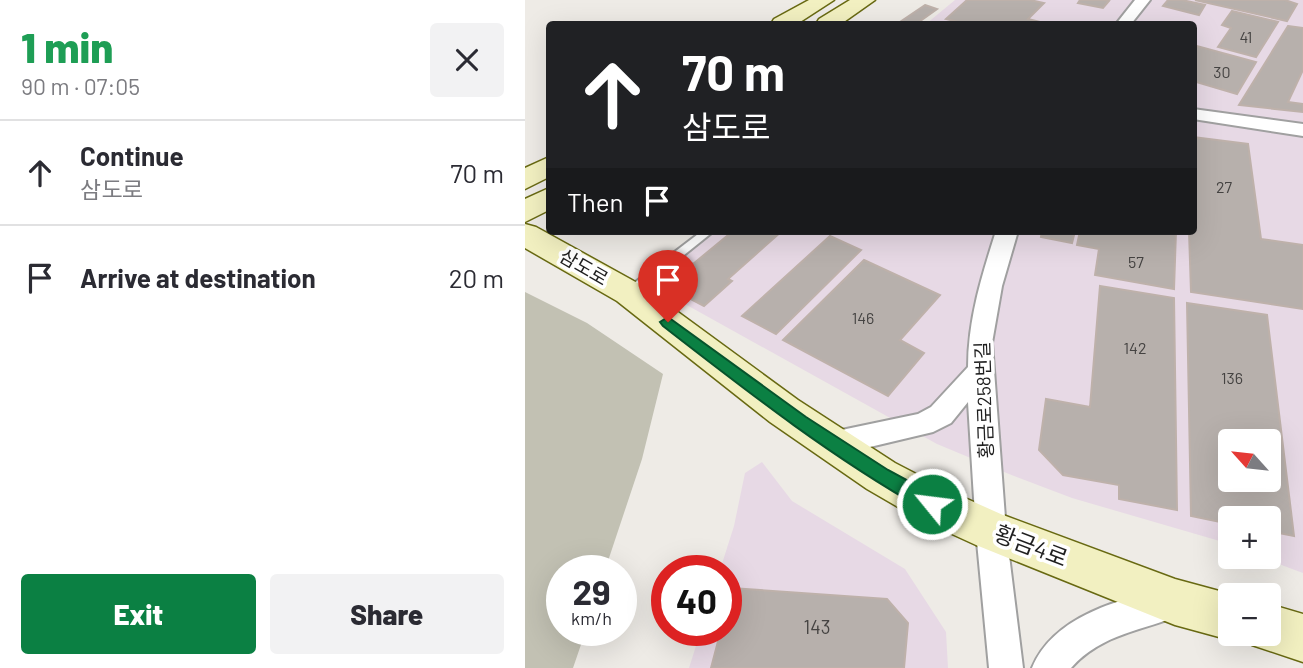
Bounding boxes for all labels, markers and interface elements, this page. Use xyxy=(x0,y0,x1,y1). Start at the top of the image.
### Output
text: 1 min xyxy=(21,21,113,71)
button: close xyxy=(430,23,504,97)
house number: 41 xyxy=(1240,27,1252,46)
text: 70 m xyxy=(682,42,785,101)
icon: ahead xyxy=(567,49,658,140)
house number: 30 xyxy=(1213,62,1231,81)
text: 90 m · 07:05 xyxy=(21,72,140,100)
text: 삼도로 xyxy=(682,107,770,145)
text: Continue xyxy=(80,140,184,171)
icon: ahead xyxy=(21,154,59,192)
text: 70 m xyxy=(450,157,504,188)
text: 삼도로 xyxy=(80,175,143,203)
house number: 27 xyxy=(1216,177,1232,196)
icon: arrive xyxy=(638,182,676,220)
text: Then xyxy=(567,186,624,217)
street label: 삼도로 xyxy=(556,243,613,290)
pin xyxy=(638,250,698,322)
house number: 57 xyxy=(1128,252,1144,271)
icon: arrive xyxy=(21,259,59,297)
icon: arrive xyxy=(649,261,687,299)
text: Arrive at destination xyxy=(80,262,316,293)
text: 20 m xyxy=(449,262,504,293)
house number: 146 xyxy=(852,308,874,327)
house number: 142 xyxy=(1124,338,1147,357)
street label: 황금로258번길 xyxy=(970,341,997,459)
house number: 136 xyxy=(1221,368,1243,387)
north arrow xyxy=(1218,429,1281,492)
map controls xyxy=(1218,429,1281,646)
position arrow xyxy=(895,467,969,541)
button: + xyxy=(1218,506,1281,569)
street label: 황금4로 xyxy=(991,518,1072,572)
speed limit sign: 40 xyxy=(651,555,742,646)
text: 29 xyxy=(572,570,611,612)
button: Exit xyxy=(21,574,256,654)
button: Share xyxy=(270,574,504,654)
button: − xyxy=(1218,583,1281,646)
text: km/h xyxy=(571,607,612,629)
house number: 143 xyxy=(804,615,830,638)

